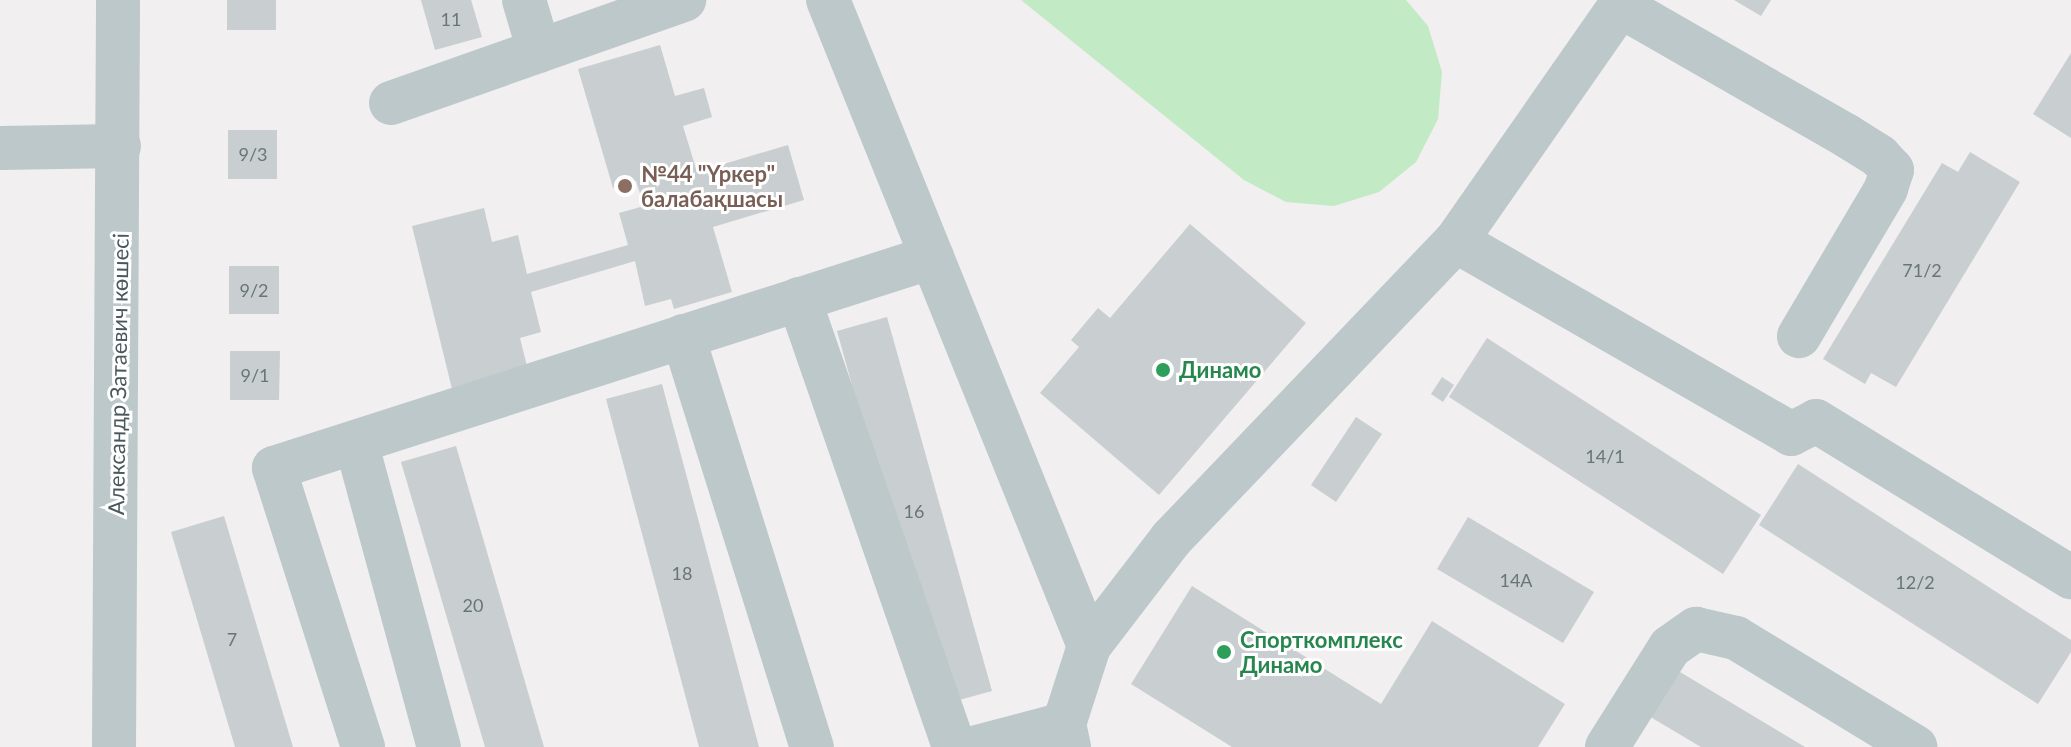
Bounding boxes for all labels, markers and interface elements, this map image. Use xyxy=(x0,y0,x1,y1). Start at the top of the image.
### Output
house number: 11 xyxy=(441,8,461,30)
house number: 9/3 xyxy=(238,143,268,165)
place label: №44 "Үркер" балабақшасы xyxy=(641,160,783,212)
marker: №44 "Үркер" балабақшасы xyxy=(616,177,634,195)
street label: Александр Затаевич көшесі xyxy=(102,233,134,515)
house number: 71/2 xyxy=(1902,259,1942,281)
house number: 9/2 xyxy=(239,279,269,301)
place label: Динамо xyxy=(1179,357,1261,383)
marker: Динамо xyxy=(1154,361,1172,379)
house number: 9/1 xyxy=(240,364,270,386)
house number: 14/1 xyxy=(1585,445,1625,467)
house number: 16 xyxy=(904,500,924,522)
house number: 18 xyxy=(672,562,692,584)
house number: 14А xyxy=(1499,569,1533,591)
house number: 12/2 xyxy=(1895,571,1935,593)
house number: 20 xyxy=(463,594,483,616)
place label: Спорткомплекс Динамо xyxy=(1240,626,1403,678)
house number: 7 xyxy=(227,628,237,650)
marker: Спорткомплекс Динамо xyxy=(1215,643,1233,661)

